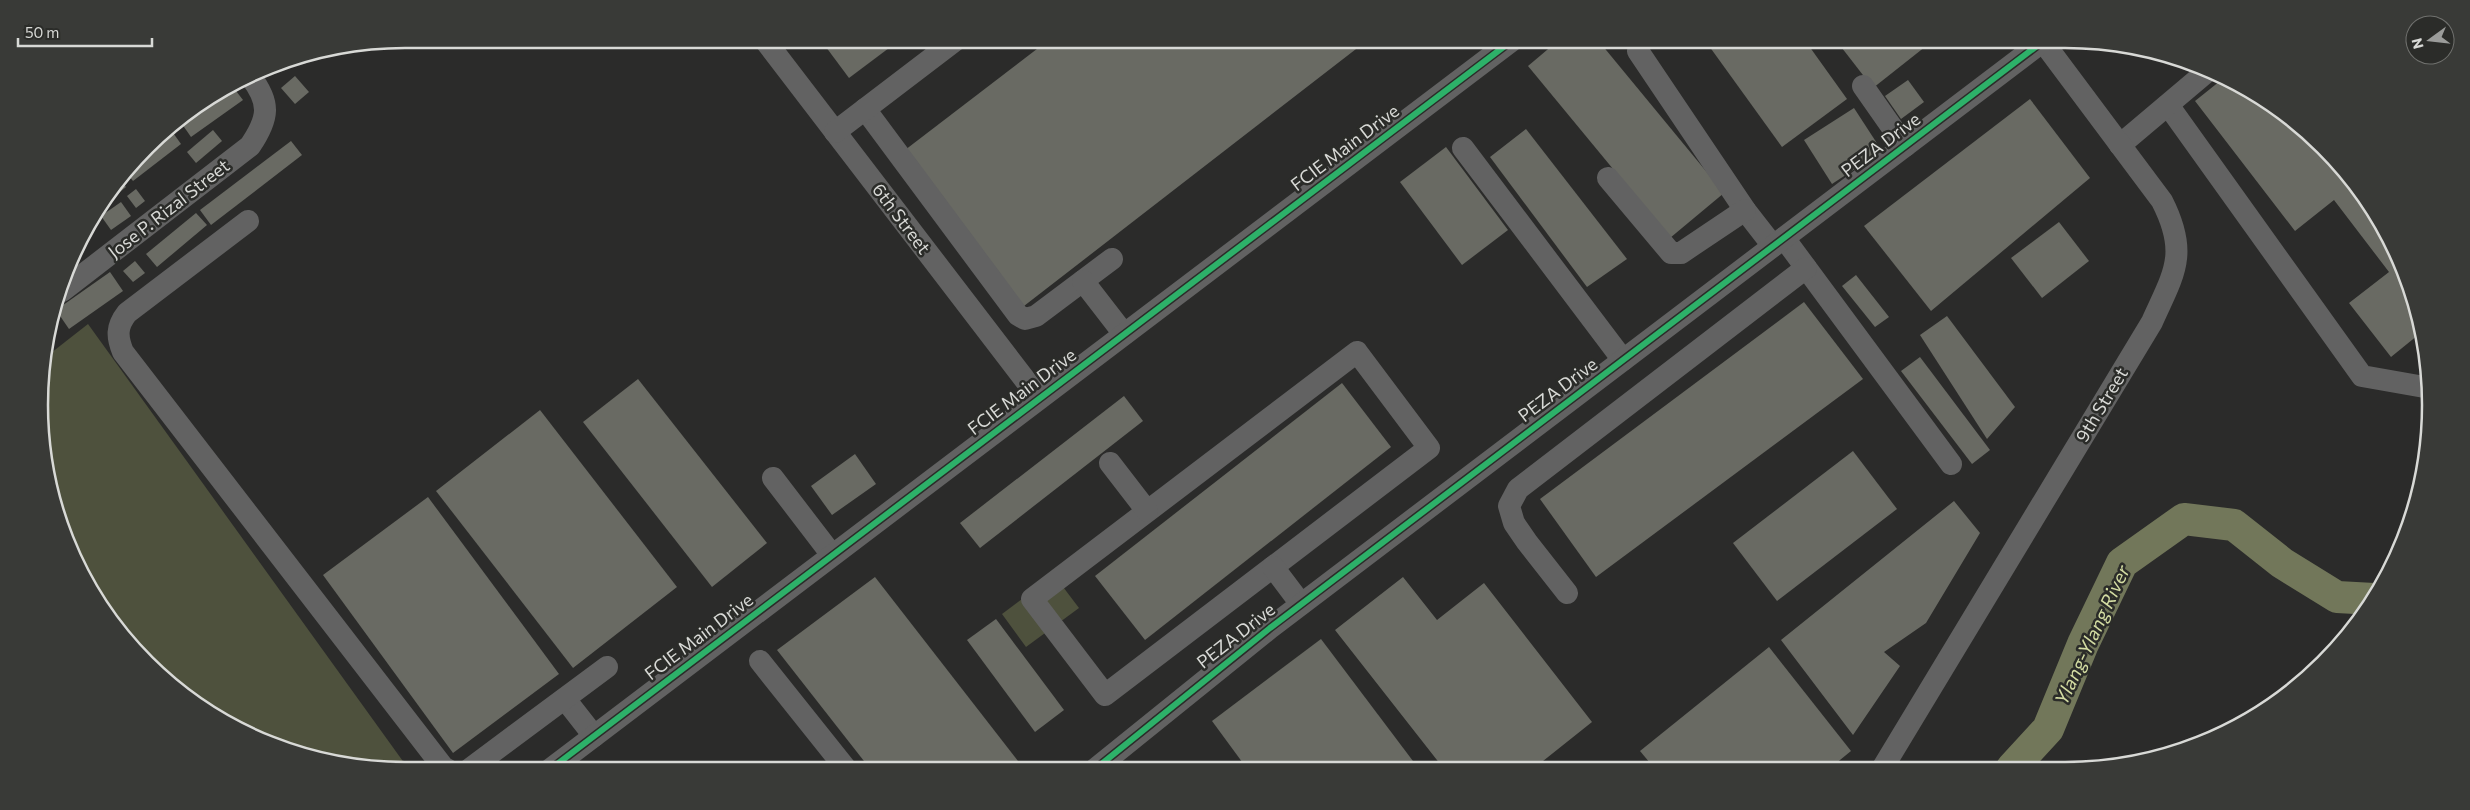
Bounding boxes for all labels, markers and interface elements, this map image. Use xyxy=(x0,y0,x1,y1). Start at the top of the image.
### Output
scale bar xyxy=(18,15,151,47)
north arrow xyxy=(2405,15,2455,65)
text: 50 m xyxy=(25,23,59,41)
text: N xyxy=(2407,36,2427,51)
street label: FCIE Main Drive xyxy=(1286,99,1403,195)
street label: PEZA Drive xyxy=(1836,107,1924,181)
street label: Jose P. Rizal Street xyxy=(103,154,233,262)
street label: 6th Street xyxy=(868,179,936,258)
street label: FCIE Main Drive xyxy=(963,343,1080,439)
street label: PEZA Drive xyxy=(1513,352,1601,426)
street label: 9th Street xyxy=(2070,363,2132,446)
water label: Ylang-Ylang River xyxy=(2049,560,2135,708)
street label: FCIE Main Drive xyxy=(640,588,757,684)
street label: PEZA Drive xyxy=(1192,598,1279,673)

